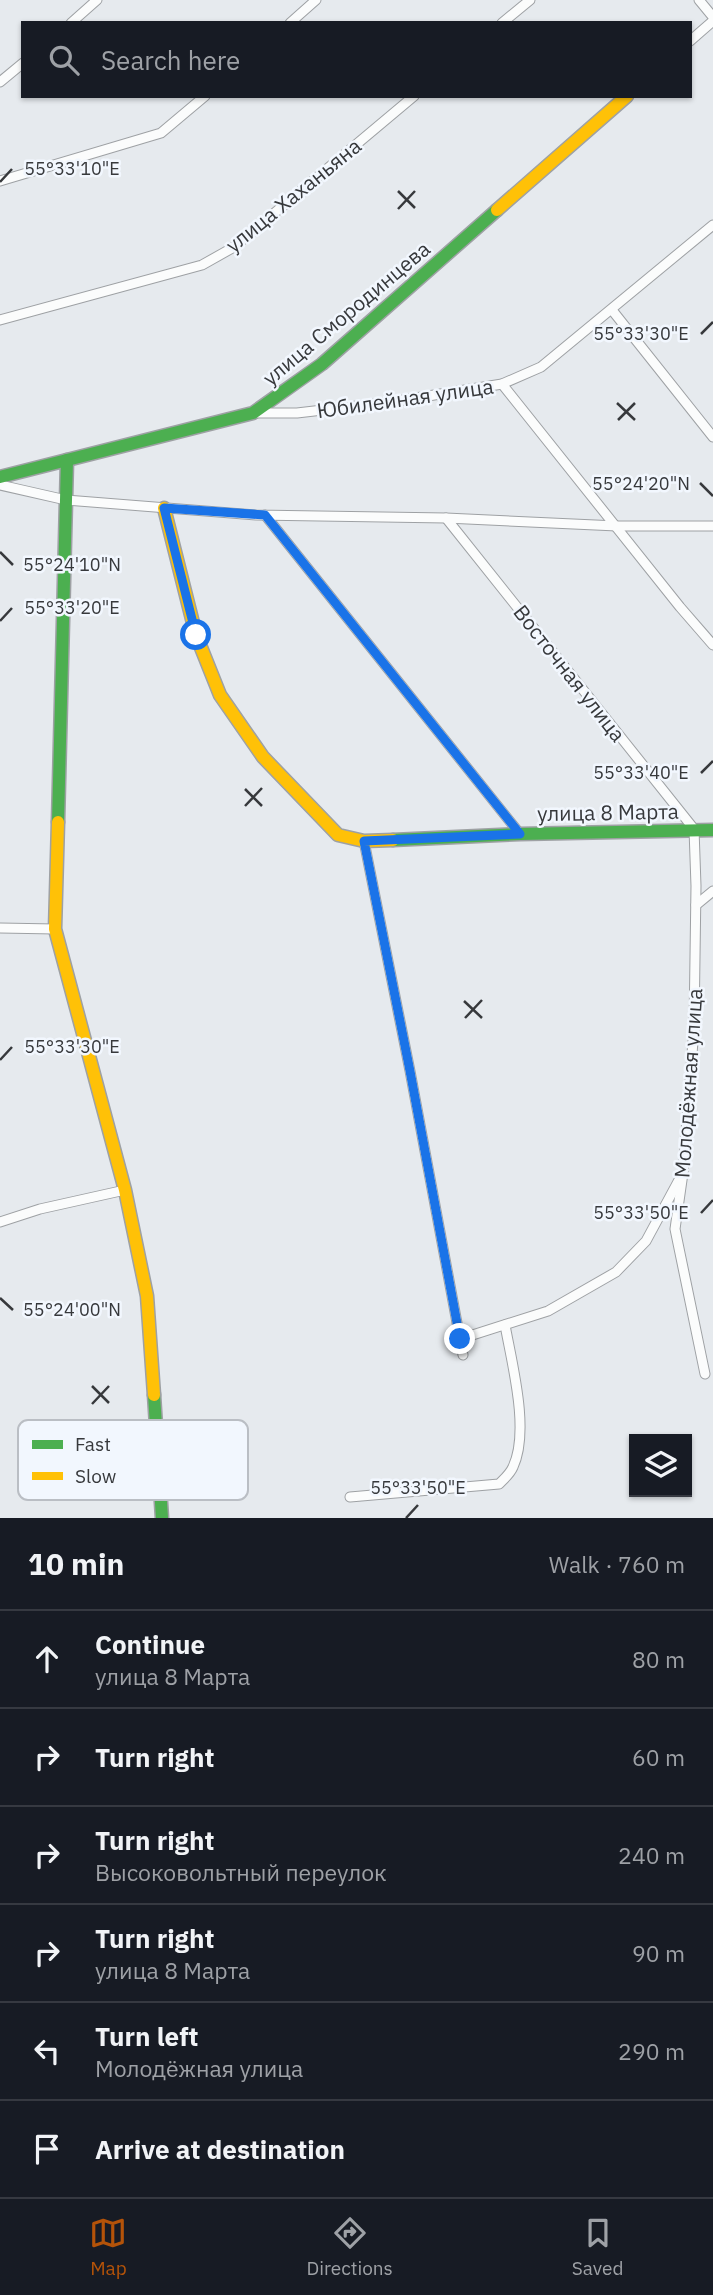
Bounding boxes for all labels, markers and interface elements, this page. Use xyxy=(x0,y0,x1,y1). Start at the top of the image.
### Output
search box xyxy=(21,21,692,98)
icon: search xyxy=(45,41,83,79)
text: Search here xyxy=(101,43,240,77)
street label: улица Хаханьяна xyxy=(219,132,367,258)
text: 55°33'10"E xyxy=(24,157,120,180)
street label: улица Смородинцева xyxy=(256,235,436,391)
text: 55°33'30"E xyxy=(593,322,689,345)
street label: Юбилейная улица xyxy=(315,372,495,424)
text: 55°24'20"N xyxy=(592,472,690,495)
text: 55°24'10"N xyxy=(23,553,121,576)
text: 55°33'20"E xyxy=(24,596,120,619)
street label: Восточная улица xyxy=(508,599,632,747)
route start xyxy=(180,619,211,650)
text: 55°33'40"E xyxy=(593,761,689,784)
street label: улица 8 Марта xyxy=(537,797,679,827)
street label: Молодёжная улица xyxy=(667,987,709,1179)
text: 55°33'30"E xyxy=(24,1035,120,1058)
text: 55°33'50"E xyxy=(593,1201,689,1224)
text: 55°24'00"N xyxy=(23,1298,121,1321)
route end xyxy=(444,1323,475,1354)
legend xyxy=(18,1420,248,1500)
text: Fast xyxy=(75,1432,111,1456)
map controls xyxy=(629,1434,692,1497)
button: layers xyxy=(629,1434,692,1497)
text: Slow xyxy=(75,1464,116,1488)
text: 55°33'50"E xyxy=(370,1476,466,1499)
text: 10 min xyxy=(28,1544,124,1583)
text: Walk · 760 m xyxy=(549,1549,685,1579)
text: Continue xyxy=(95,1627,205,1661)
icon: ahead xyxy=(28,1640,66,1678)
text: 80 m xyxy=(632,1644,685,1674)
text: улица 8 Марта xyxy=(95,1661,250,1691)
icon: right xyxy=(28,1738,66,1776)
text: Turn right xyxy=(95,1740,214,1774)
text: 60 m xyxy=(632,1742,685,1772)
text: Turn right xyxy=(95,1823,214,1857)
icon: right xyxy=(28,1836,66,1874)
text: 240 m xyxy=(618,1840,685,1870)
text: Высоковольтный переулок xyxy=(95,1857,387,1887)
text: Turn right xyxy=(95,1921,214,1955)
icon: right xyxy=(28,1934,66,1972)
text: 90 m xyxy=(632,1938,685,1968)
text: улица 8 Марта xyxy=(95,1955,250,1985)
text: Turn left xyxy=(95,2019,198,2053)
icon: left xyxy=(28,2032,66,2070)
text: 290 m xyxy=(618,2036,685,2066)
text: Молодёжная улица xyxy=(95,2053,303,2083)
icon: arrive xyxy=(28,2130,66,2168)
text: Arrive at destination xyxy=(95,2132,345,2166)
tab: Map xyxy=(89,2214,127,2280)
tab: Directions xyxy=(306,2214,393,2280)
tab: Saved xyxy=(572,2214,624,2280)

